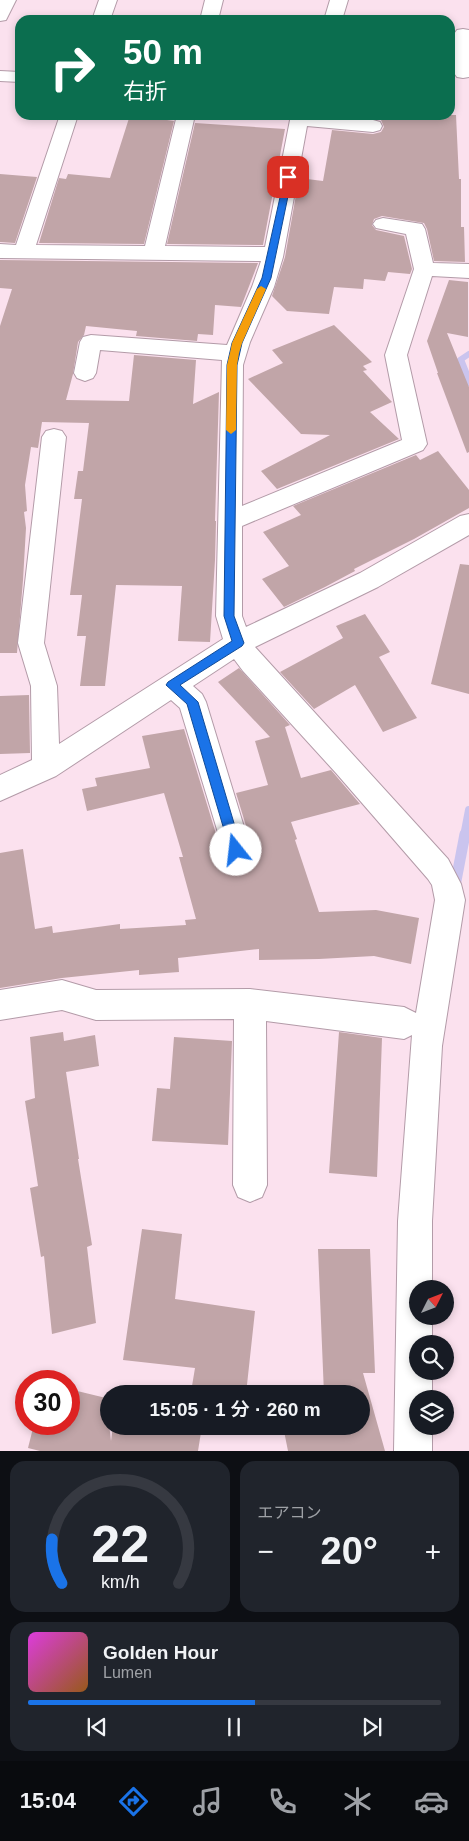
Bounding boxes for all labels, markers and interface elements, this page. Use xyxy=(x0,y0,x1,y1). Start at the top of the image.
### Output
text: 50 m xyxy=(123,32,203,71)
icon: right xyxy=(40,35,105,100)
text: 右折 xyxy=(123,79,167,104)
pin xyxy=(267,156,309,198)
icon: arrive xyxy=(274,163,302,191)
position arrow xyxy=(209,823,261,875)
north arrow xyxy=(409,1280,454,1325)
map controls xyxy=(409,1280,454,1435)
button: search xyxy=(409,1335,454,1380)
speed limit sign: 30 xyxy=(15,1370,80,1435)
button: layers xyxy=(409,1390,454,1435)
text: 15:05 · 1 分 · 260 m xyxy=(149,1399,321,1420)
text: エアコン xyxy=(258,1504,322,1521)
text: 22 xyxy=(91,1515,149,1573)
text: 20° xyxy=(321,1530,378,1572)
text: − xyxy=(258,1536,274,1567)
text: + xyxy=(425,1536,441,1567)
text: km/h xyxy=(100,1572,139,1592)
text: Golden Hour xyxy=(103,1642,218,1663)
text: Lumen xyxy=(103,1664,152,1681)
icon: previous xyxy=(83,1713,111,1741)
icon: pause xyxy=(220,1713,248,1741)
icon: next xyxy=(358,1713,386,1741)
icon: directions xyxy=(116,1784,151,1819)
icon: music xyxy=(190,1784,225,1819)
icon: phone xyxy=(265,1784,300,1819)
icon: climate xyxy=(340,1784,375,1819)
icon: car xyxy=(414,1784,449,1819)
text: 15:04 xyxy=(20,1788,76,1813)

